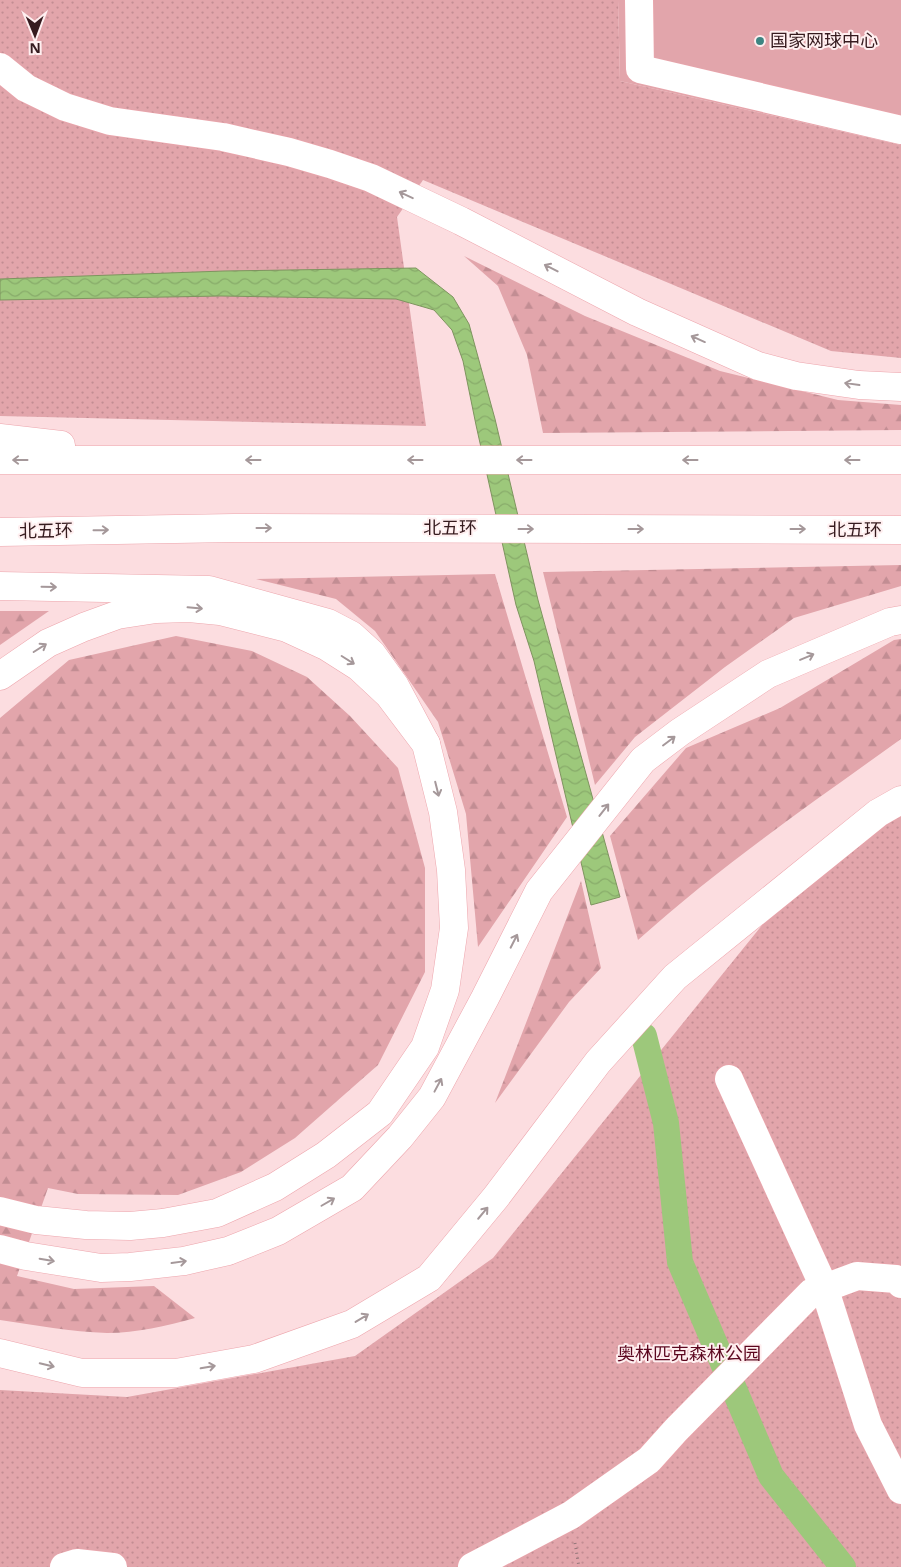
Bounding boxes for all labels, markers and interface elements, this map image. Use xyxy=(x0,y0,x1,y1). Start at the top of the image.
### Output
north arrow xyxy=(10,10,60,60)
place label: 国家网球中心 xyxy=(770,28,878,52)
marker: 国家网球中心 xyxy=(754,35,766,47)
text: N xyxy=(29,39,41,58)
one-way arrow xyxy=(399,190,414,199)
one-way arrow xyxy=(544,263,559,273)
one-way arrow xyxy=(691,333,706,343)
one-way arrow xyxy=(845,379,861,389)
one-way arrow xyxy=(13,455,29,465)
one-way arrow xyxy=(245,455,262,465)
one-way arrow xyxy=(408,455,424,465)
one-way arrow xyxy=(517,455,533,465)
one-way arrow xyxy=(682,455,698,465)
one-way arrow xyxy=(845,455,861,465)
street label: 北五环 xyxy=(423,515,477,539)
street label: 北五环 xyxy=(828,517,882,541)
street label: 北五环 xyxy=(19,518,73,542)
one-way arrow xyxy=(255,523,271,533)
one-way arrow xyxy=(518,524,534,534)
one-way arrow xyxy=(627,524,643,534)
one-way arrow xyxy=(790,524,806,534)
one-way arrow xyxy=(92,525,109,535)
one-way arrow xyxy=(40,582,56,591)
one-way arrow xyxy=(187,604,203,613)
one-way arrow xyxy=(33,643,47,653)
one-way arrow xyxy=(799,652,814,661)
one-way arrow xyxy=(340,655,354,665)
one-way arrow xyxy=(662,735,675,746)
one-way arrow xyxy=(433,780,442,796)
one-way arrow xyxy=(599,804,610,817)
one-way arrow xyxy=(510,934,519,949)
one-way arrow xyxy=(433,1077,443,1092)
one-way arrow xyxy=(321,1196,335,1206)
one-way arrow xyxy=(478,1207,489,1220)
one-way arrow xyxy=(39,1256,55,1266)
one-way arrow xyxy=(170,1257,186,1267)
one-way arrow xyxy=(355,1312,369,1322)
park label: 奥林匹克森林公园 xyxy=(617,1341,761,1365)
one-way arrow xyxy=(39,1361,55,1370)
one-way arrow xyxy=(200,1362,216,1372)

